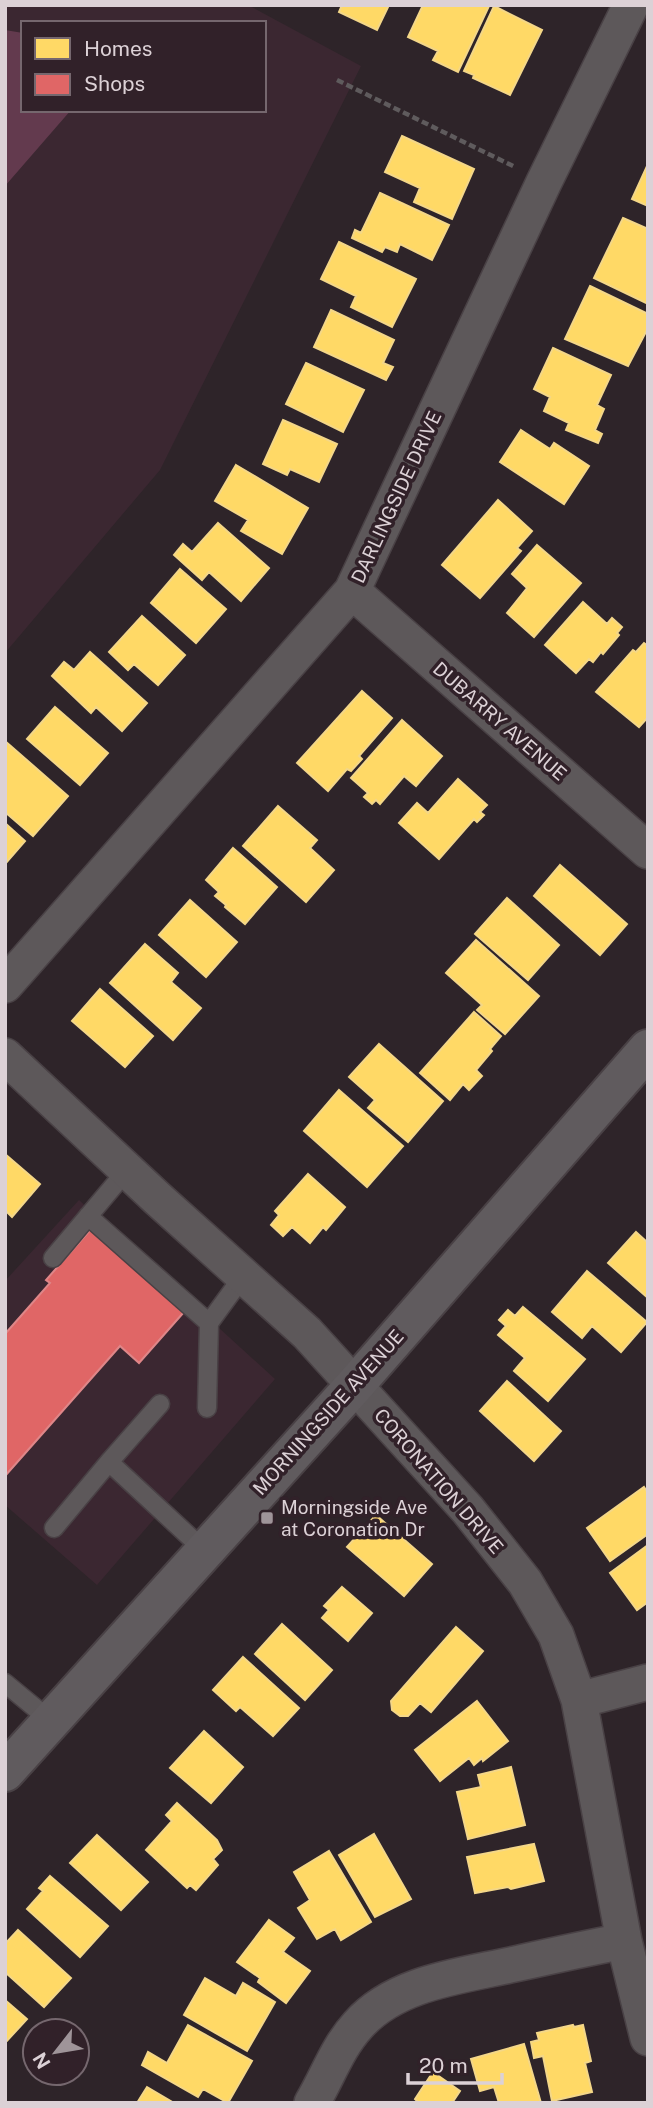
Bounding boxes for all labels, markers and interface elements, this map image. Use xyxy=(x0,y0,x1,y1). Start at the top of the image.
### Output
legend xyxy=(21,21,266,112)
text: Homes xyxy=(84,36,152,61)
text: Shops xyxy=(84,71,145,96)
street label: DARLINGSIDE DRIVE xyxy=(346,408,446,586)
street label: DUBARRY AVENUE xyxy=(429,657,571,785)
street label: MORNINGSIDE AVENUE xyxy=(248,1325,408,1499)
street label: CORONATION DRIVE xyxy=(370,1404,508,1558)
place label: Morningside Ave at Coronation Dr xyxy=(281,1496,428,1540)
marker: Morningside Ave at Coronation Dr xyxy=(259,1510,275,1526)
north arrow xyxy=(21,2017,91,2087)
scale bar xyxy=(408,2042,503,2086)
text: N xyxy=(28,2049,55,2073)
text: 20 m xyxy=(419,2053,468,2078)

